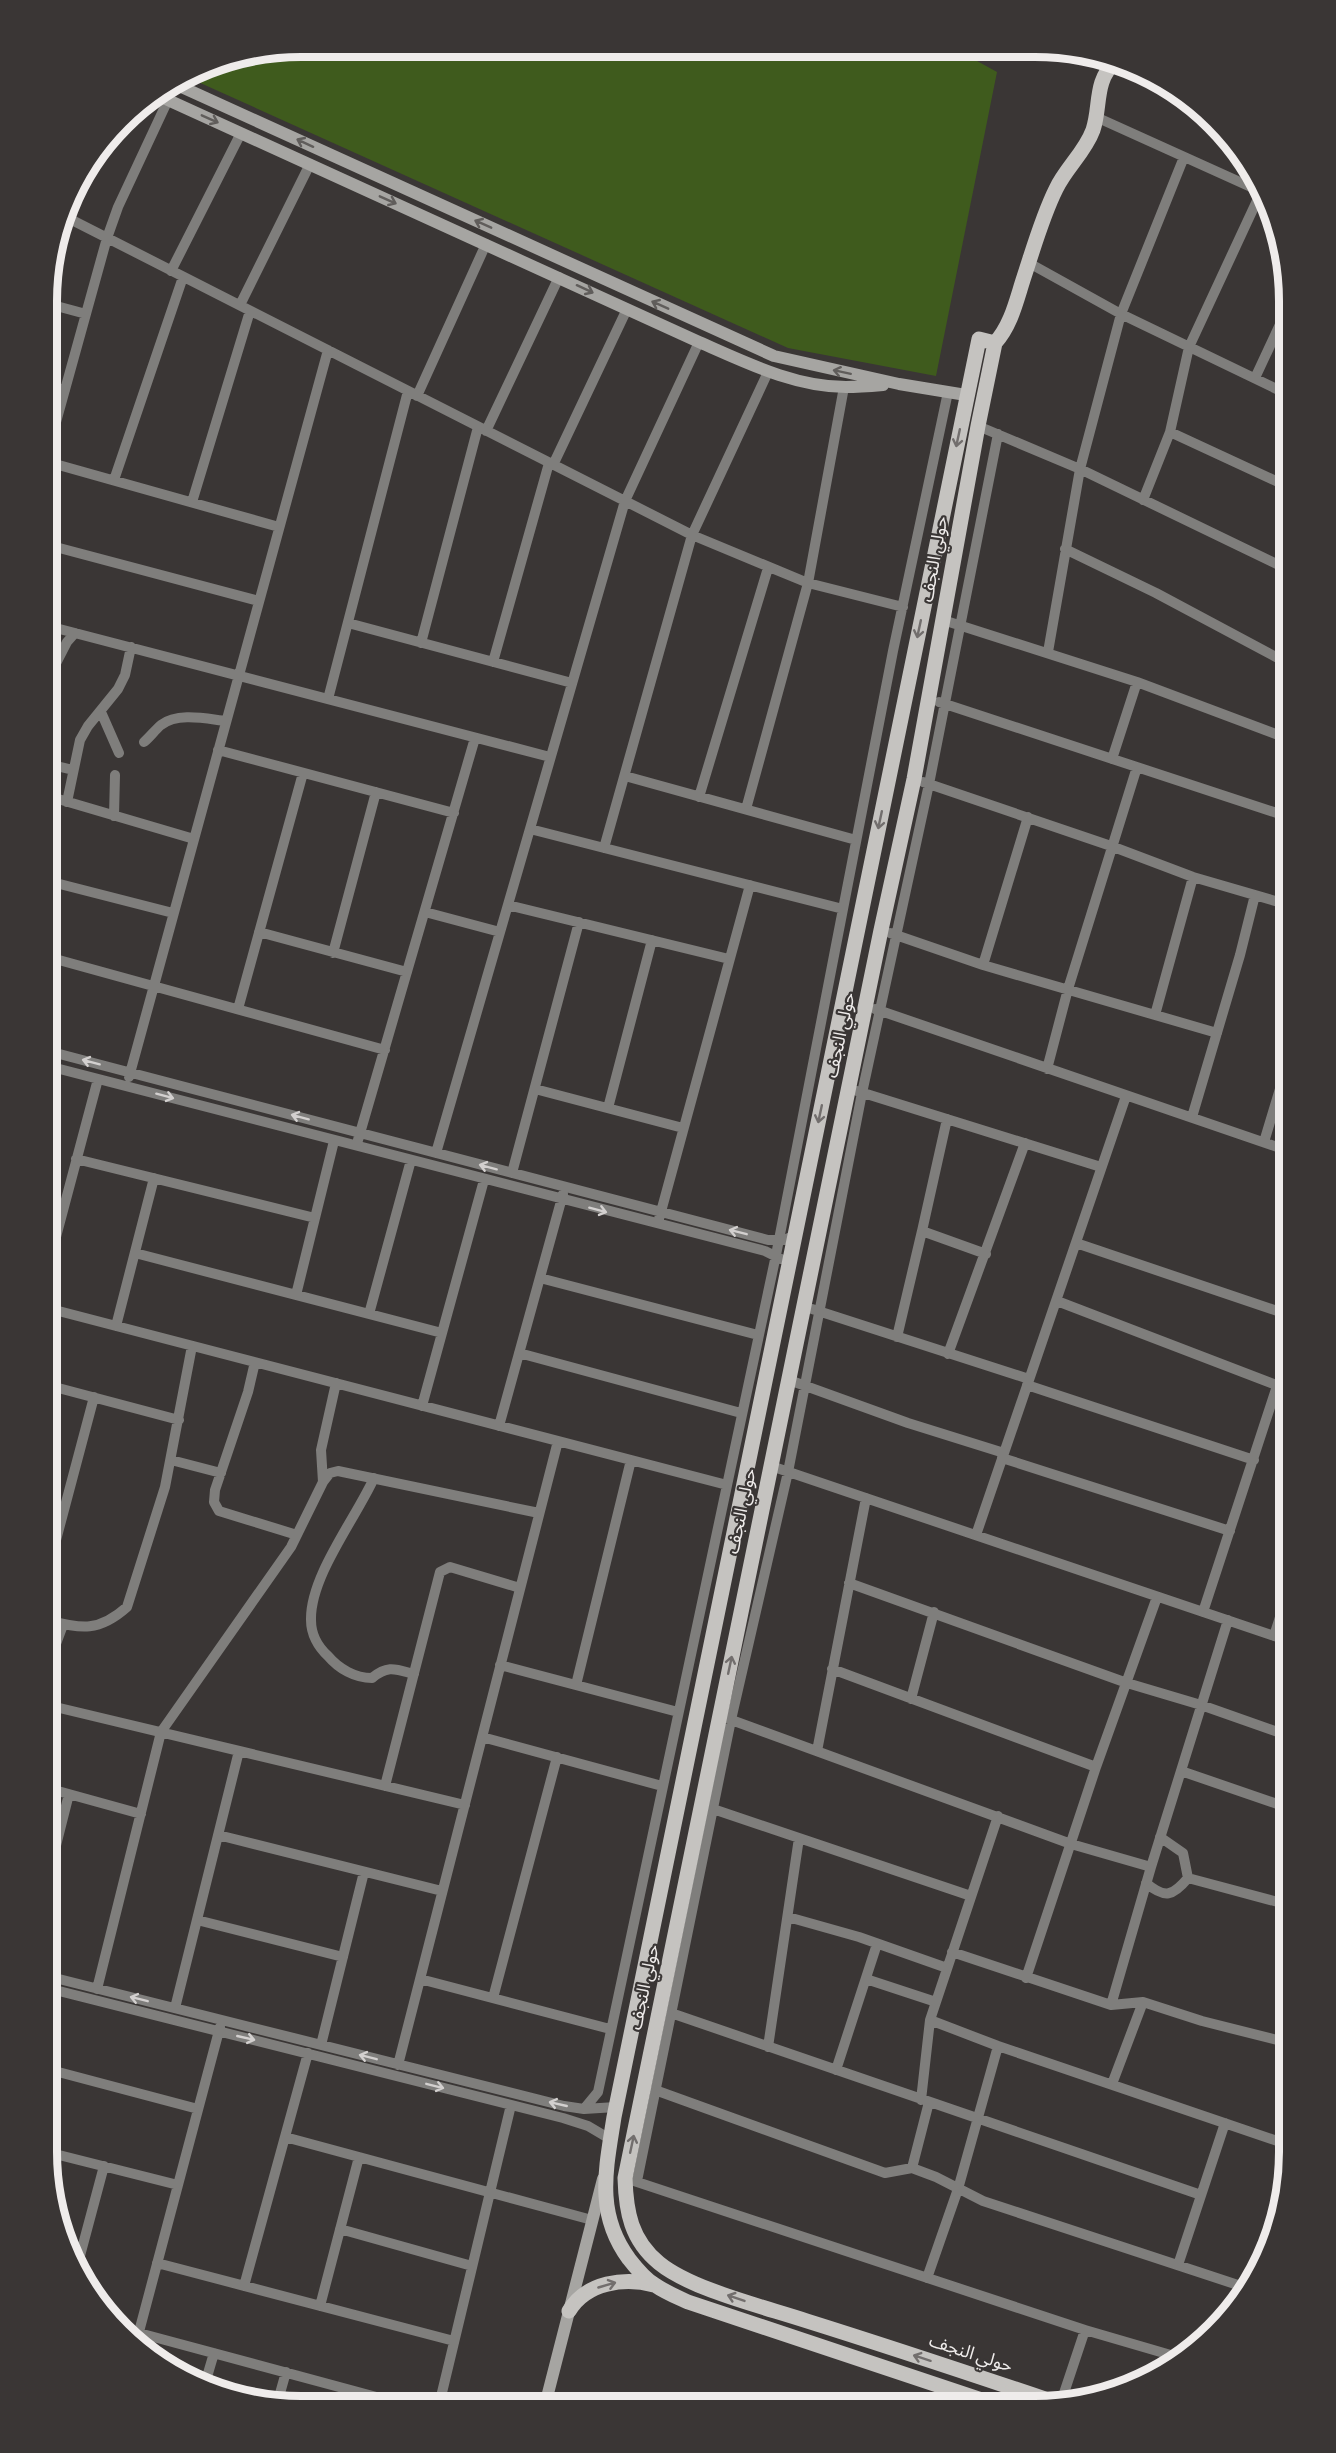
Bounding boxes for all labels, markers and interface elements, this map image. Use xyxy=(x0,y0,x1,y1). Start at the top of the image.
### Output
one-way arrow xyxy=(201,114,219,125)
one-way arrow xyxy=(297,137,315,148)
one-way arrow xyxy=(379,194,397,206)
one-way arrow xyxy=(474,217,492,229)
one-way arrow xyxy=(575,284,593,296)
one-way arrow xyxy=(651,299,669,310)
one-way arrow xyxy=(833,366,852,377)
one-way arrow xyxy=(952,427,963,447)
street label: حولي النجف xyxy=(917,515,955,604)
one-way arrow xyxy=(913,618,924,638)
one-way arrow xyxy=(874,809,885,829)
street label: حولي النجف xyxy=(821,990,862,1080)
one-way arrow xyxy=(82,1056,101,1067)
one-way arrow xyxy=(156,1091,175,1102)
one-way arrow xyxy=(814,1103,825,1123)
one-way arrow xyxy=(291,1110,310,1122)
one-way arrow xyxy=(479,1161,498,1172)
one-way arrow xyxy=(588,1204,607,1216)
one-way arrow xyxy=(729,1226,748,1238)
street label: حولي النجف xyxy=(722,1466,763,1556)
one-way arrow xyxy=(725,1655,736,1675)
street label: حولي النجف xyxy=(625,1942,666,2032)
one-way arrow xyxy=(130,1993,149,2005)
one-way arrow xyxy=(236,2033,255,2045)
one-way arrow xyxy=(359,2051,378,2063)
one-way arrow xyxy=(425,2080,444,2092)
one-way arrow xyxy=(549,2098,568,2110)
one-way arrow xyxy=(627,2134,638,2154)
one-way arrow xyxy=(598,2279,617,2290)
one-way arrow xyxy=(728,2292,746,2303)
street label: حولي النجف xyxy=(926,2330,1015,2379)
one-way arrow xyxy=(913,2351,932,2362)

